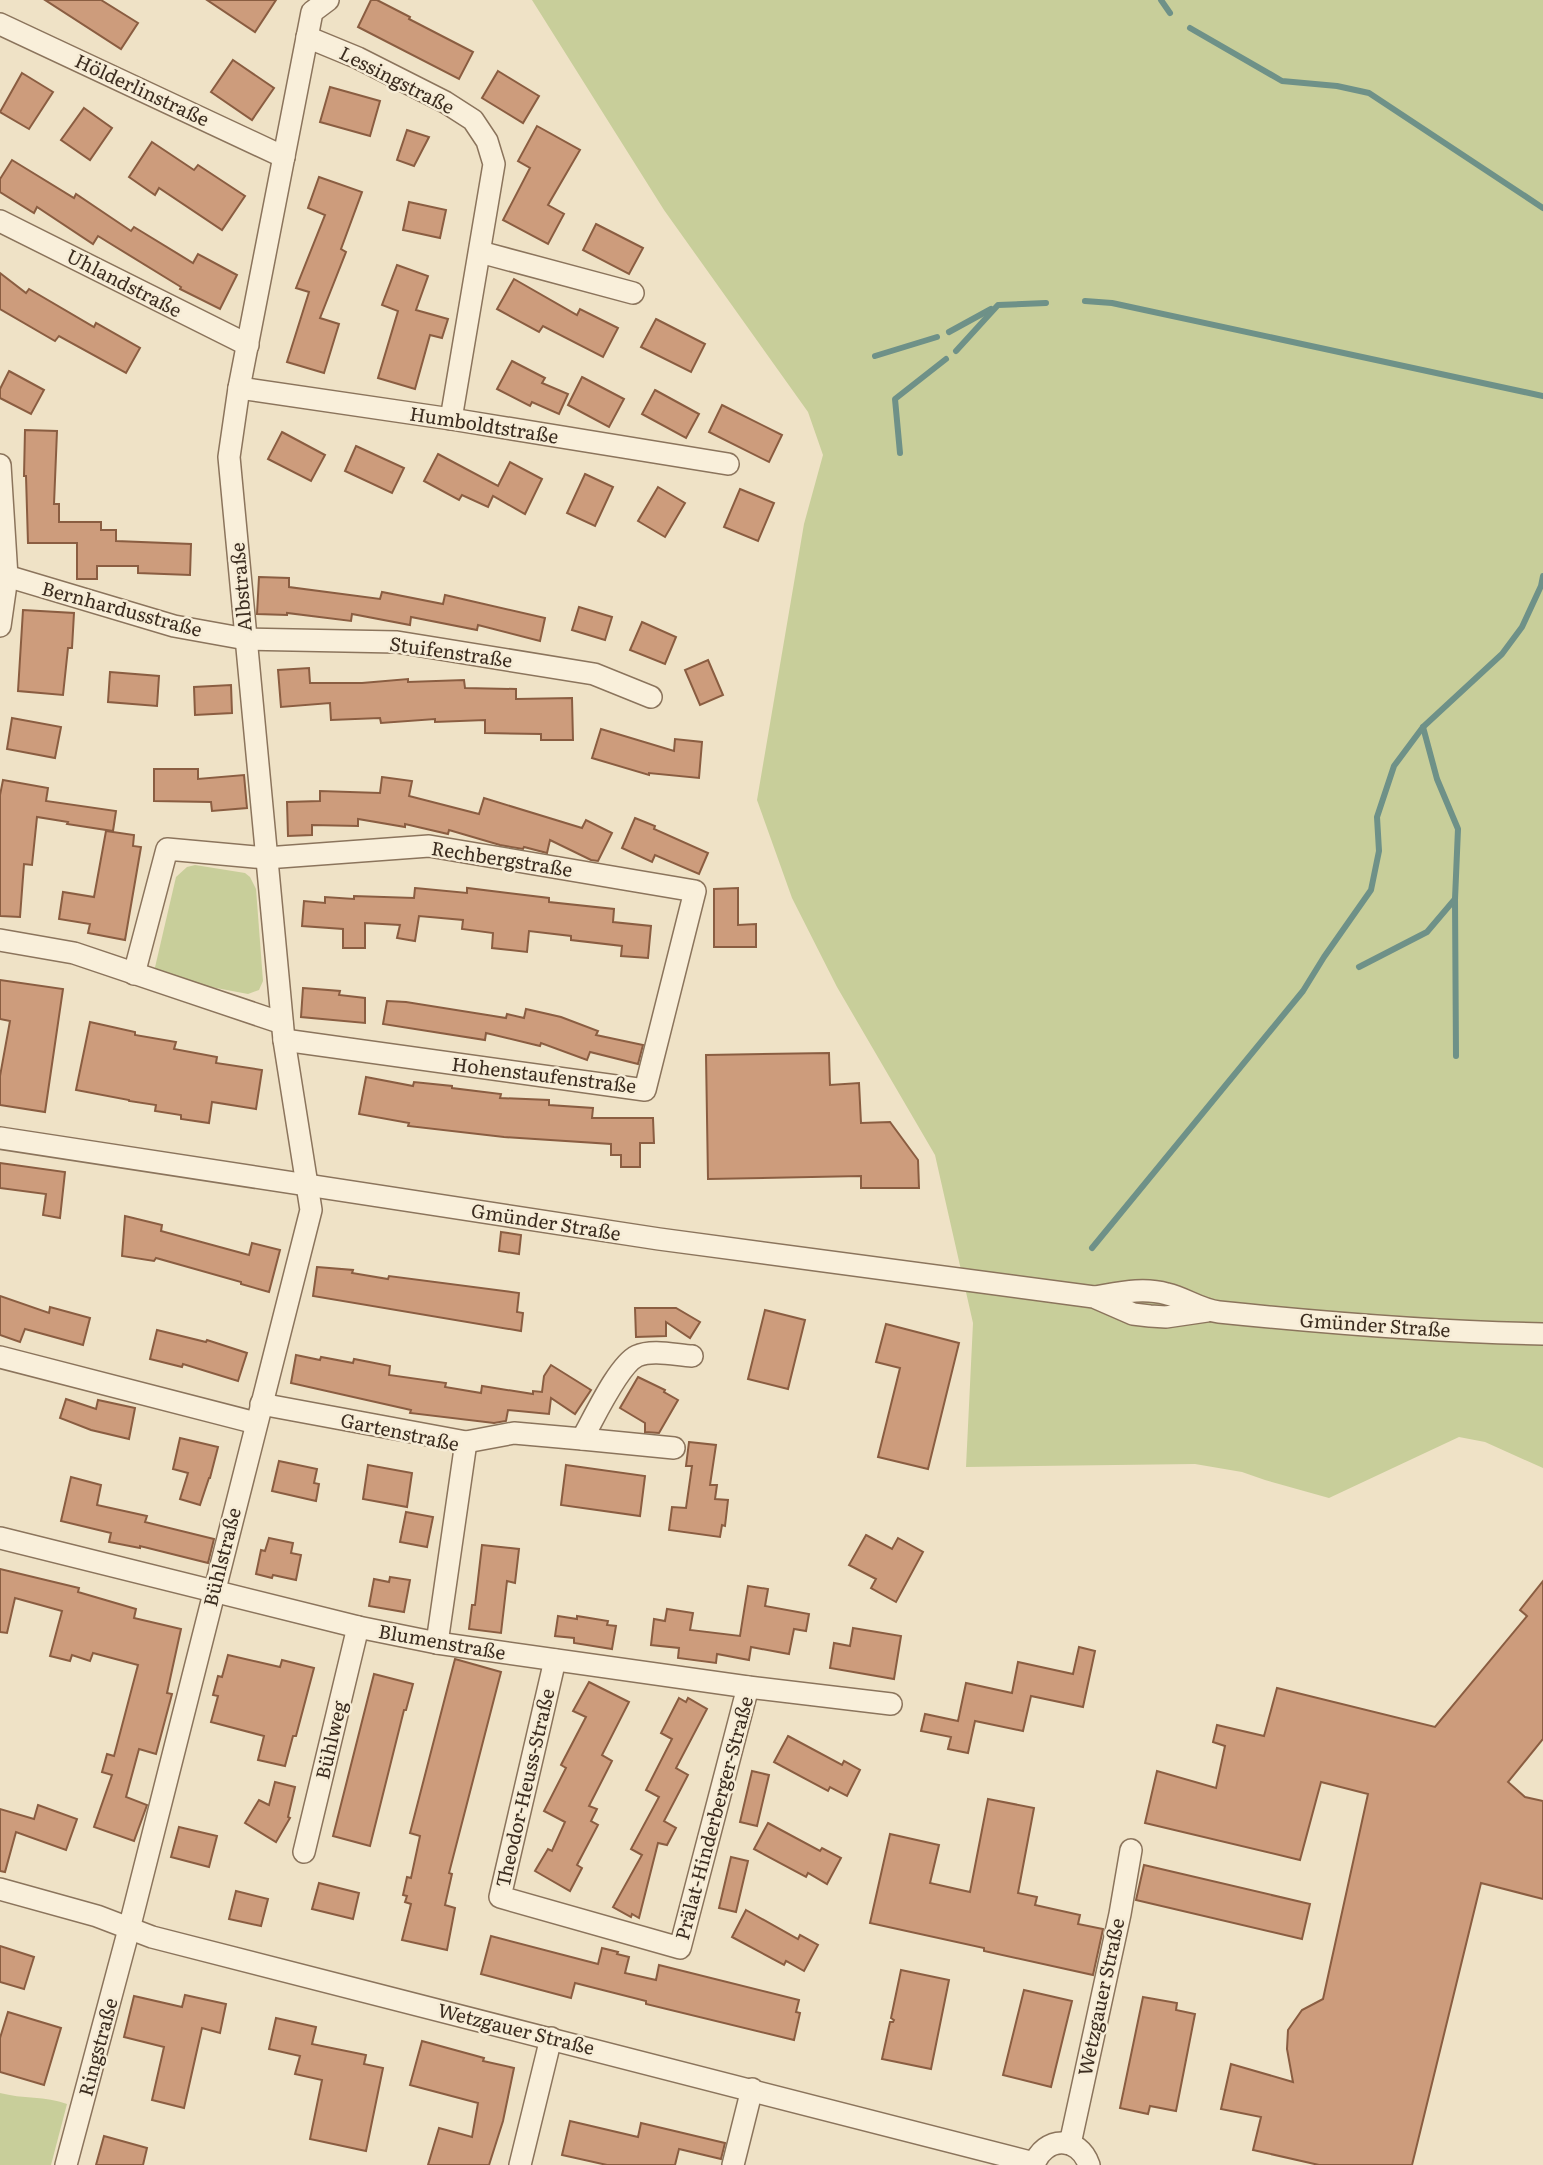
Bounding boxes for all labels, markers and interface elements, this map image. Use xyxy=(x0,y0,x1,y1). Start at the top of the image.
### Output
street label: Lessingstraße xyxy=(335,38,460,120)
street label: Hölderlinstraße xyxy=(71,46,214,133)
street label: Uhlandstraße xyxy=(62,241,187,323)
street label: Humboldtstraße xyxy=(408,398,561,450)
street label: Albstraße xyxy=(222,541,258,633)
street label: Bernhardusstraße xyxy=(39,573,206,643)
street label: Stuifenstraße xyxy=(388,629,515,674)
street label: Rechbergstraße xyxy=(430,833,575,883)
street label: Hohenstaufenstraße xyxy=(450,1049,638,1099)
street label: Gmünder Straße xyxy=(469,1195,623,1247)
street label: Gmünder Straße xyxy=(1299,1305,1452,1343)
street label: Gartenstraße xyxy=(338,1405,462,1457)
street label: Bühlstraße xyxy=(195,1504,247,1609)
street label: Blumenstraße xyxy=(376,1616,508,1666)
street label: Theodor-Heuss-Straße xyxy=(487,1685,561,1890)
street label: Prälat-Hinderberger-Straße xyxy=(667,1693,759,1943)
street label: Bühlweg xyxy=(307,1697,353,1782)
street label: Wetzgauer Straße xyxy=(1070,1915,1130,2078)
street label: Ringstraße xyxy=(70,1994,124,2099)
street label: Wetzgauer Straße xyxy=(435,1995,598,2061)

